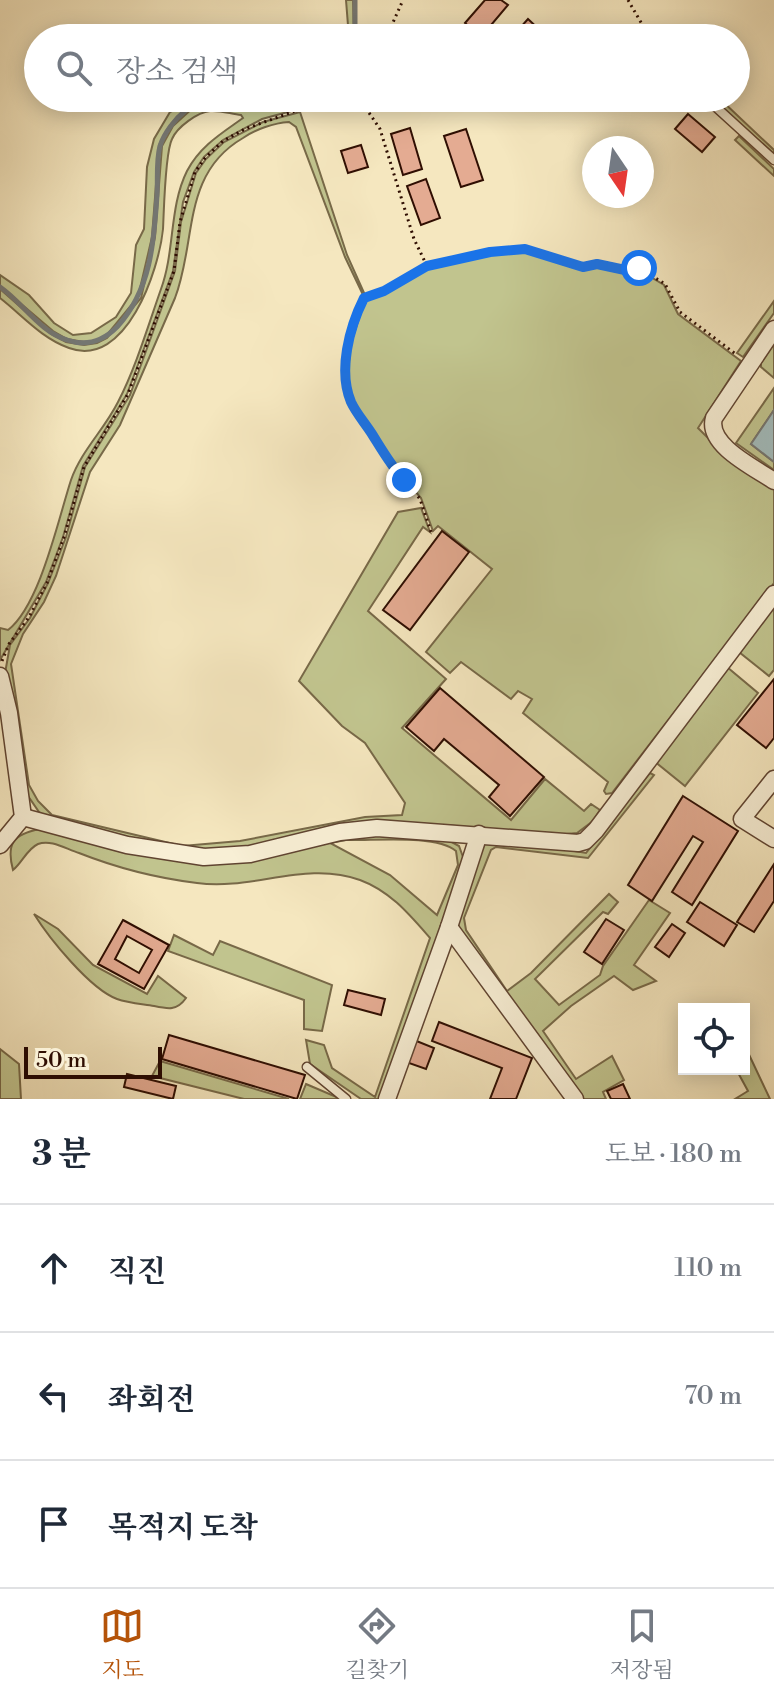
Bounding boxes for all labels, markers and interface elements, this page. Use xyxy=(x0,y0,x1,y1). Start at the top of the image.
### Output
search box xyxy=(24,24,750,112)
icon: search xyxy=(52,46,96,90)
text: 장소 검색 xyxy=(116,53,238,91)
north arrow xyxy=(582,136,654,208)
route start xyxy=(621,250,657,286)
route end xyxy=(386,462,422,498)
map controls xyxy=(678,1003,750,1075)
button: locate xyxy=(678,1003,750,1075)
scale bar xyxy=(24,1043,162,1079)
text: 50 m xyxy=(36,1047,87,1074)
text: 3 분 xyxy=(32,1134,91,1176)
text: 도보 · 180 m xyxy=(605,1138,742,1170)
icon: ahead xyxy=(32,1246,76,1290)
text: 110 m xyxy=(674,1252,742,1284)
text: 직진 xyxy=(108,1253,166,1291)
icon: left xyxy=(32,1374,76,1418)
text: 70 m xyxy=(684,1380,742,1412)
text: 좌회전 xyxy=(108,1381,195,1419)
icon: arrive xyxy=(32,1502,76,1546)
text: 목적지 도착 xyxy=(108,1509,258,1547)
tab: 지도 xyxy=(100,1604,144,1684)
tab: 길찾기 xyxy=(345,1604,409,1684)
tab: 저장됨 xyxy=(610,1604,674,1684)

